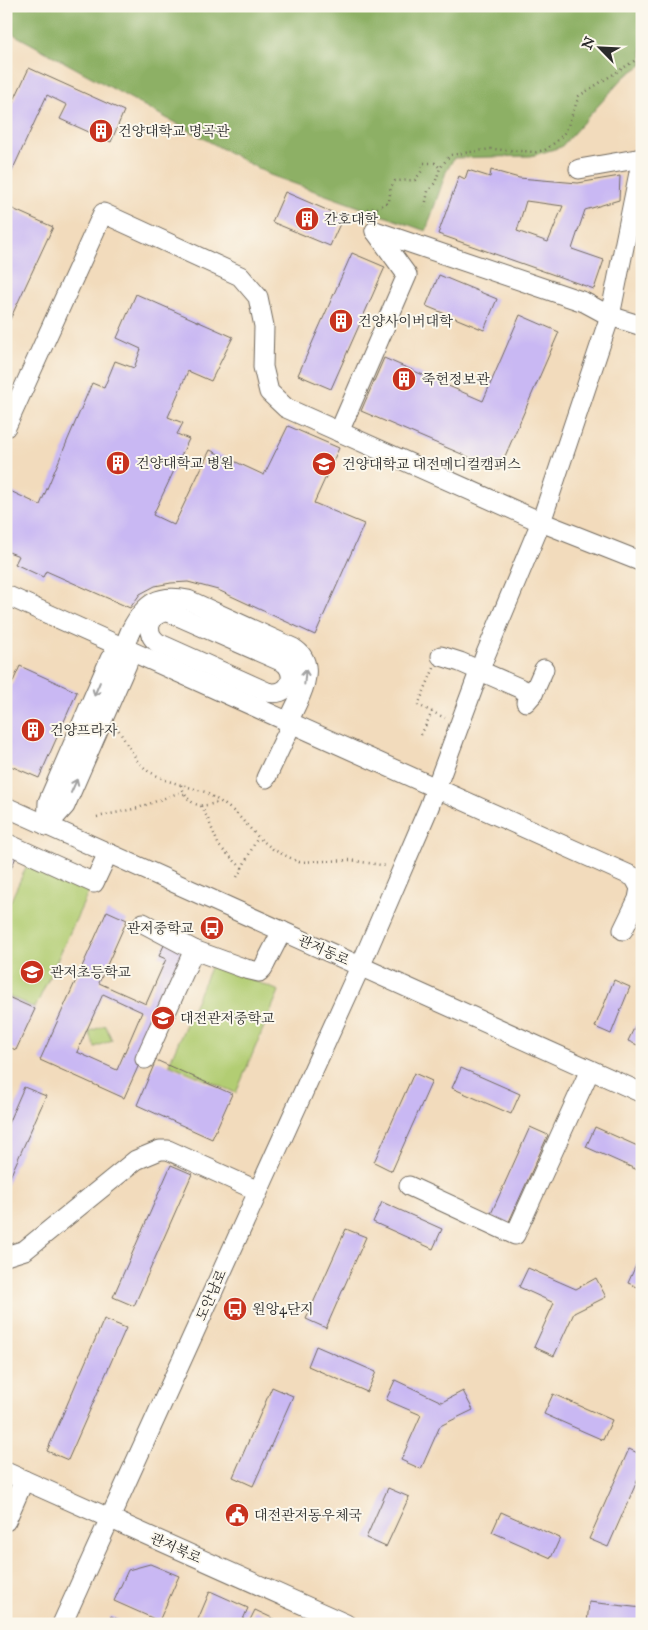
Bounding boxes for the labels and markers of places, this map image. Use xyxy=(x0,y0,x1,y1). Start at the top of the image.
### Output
building icon: 건양대학교 명곡관 xyxy=(88,118,114,144)
place label: 건양대학교 명곡관 xyxy=(118,123,230,140)
building icon: 간호대학 xyxy=(294,206,320,232)
place label: 간호대학 xyxy=(324,211,379,228)
building icon: 건양사이버대학 xyxy=(328,308,354,334)
place label: 건양사이버대학 xyxy=(358,313,453,330)
building icon: 죽헌정보관 xyxy=(391,366,417,392)
place label: 죽헌정보관 xyxy=(422,371,490,388)
building icon: 건양대학교 병원 xyxy=(105,450,131,476)
school or university icon: 건양대학교 대전메디컬캠퍼스 xyxy=(311,451,337,477)
place label: 건양대학교 병원 xyxy=(136,455,234,472)
place label: 건양대학교 대전메디컬캠퍼스 xyxy=(342,456,521,473)
building icon: 건양프라자 xyxy=(20,717,46,743)
place label: 건양프라자 xyxy=(50,722,118,739)
bus stop icon: 관저중학교 xyxy=(199,915,225,941)
place label: 관저중학교 xyxy=(126,920,194,937)
school or university icon: 관저초등학교 xyxy=(19,959,45,985)
place label: 관저초등학교 xyxy=(50,964,132,981)
school or university icon: 대전관저중학교 xyxy=(150,1005,176,1031)
place label: 대전관저중학교 xyxy=(180,1010,275,1027)
bus stop icon: 원앙4단지 xyxy=(222,1296,248,1322)
place label: 원앙4단지 xyxy=(252,1301,314,1318)
public building icon: 대전관저동우체국 xyxy=(224,1502,250,1528)
place label: 대전관저동우체국 xyxy=(254,1507,362,1524)

